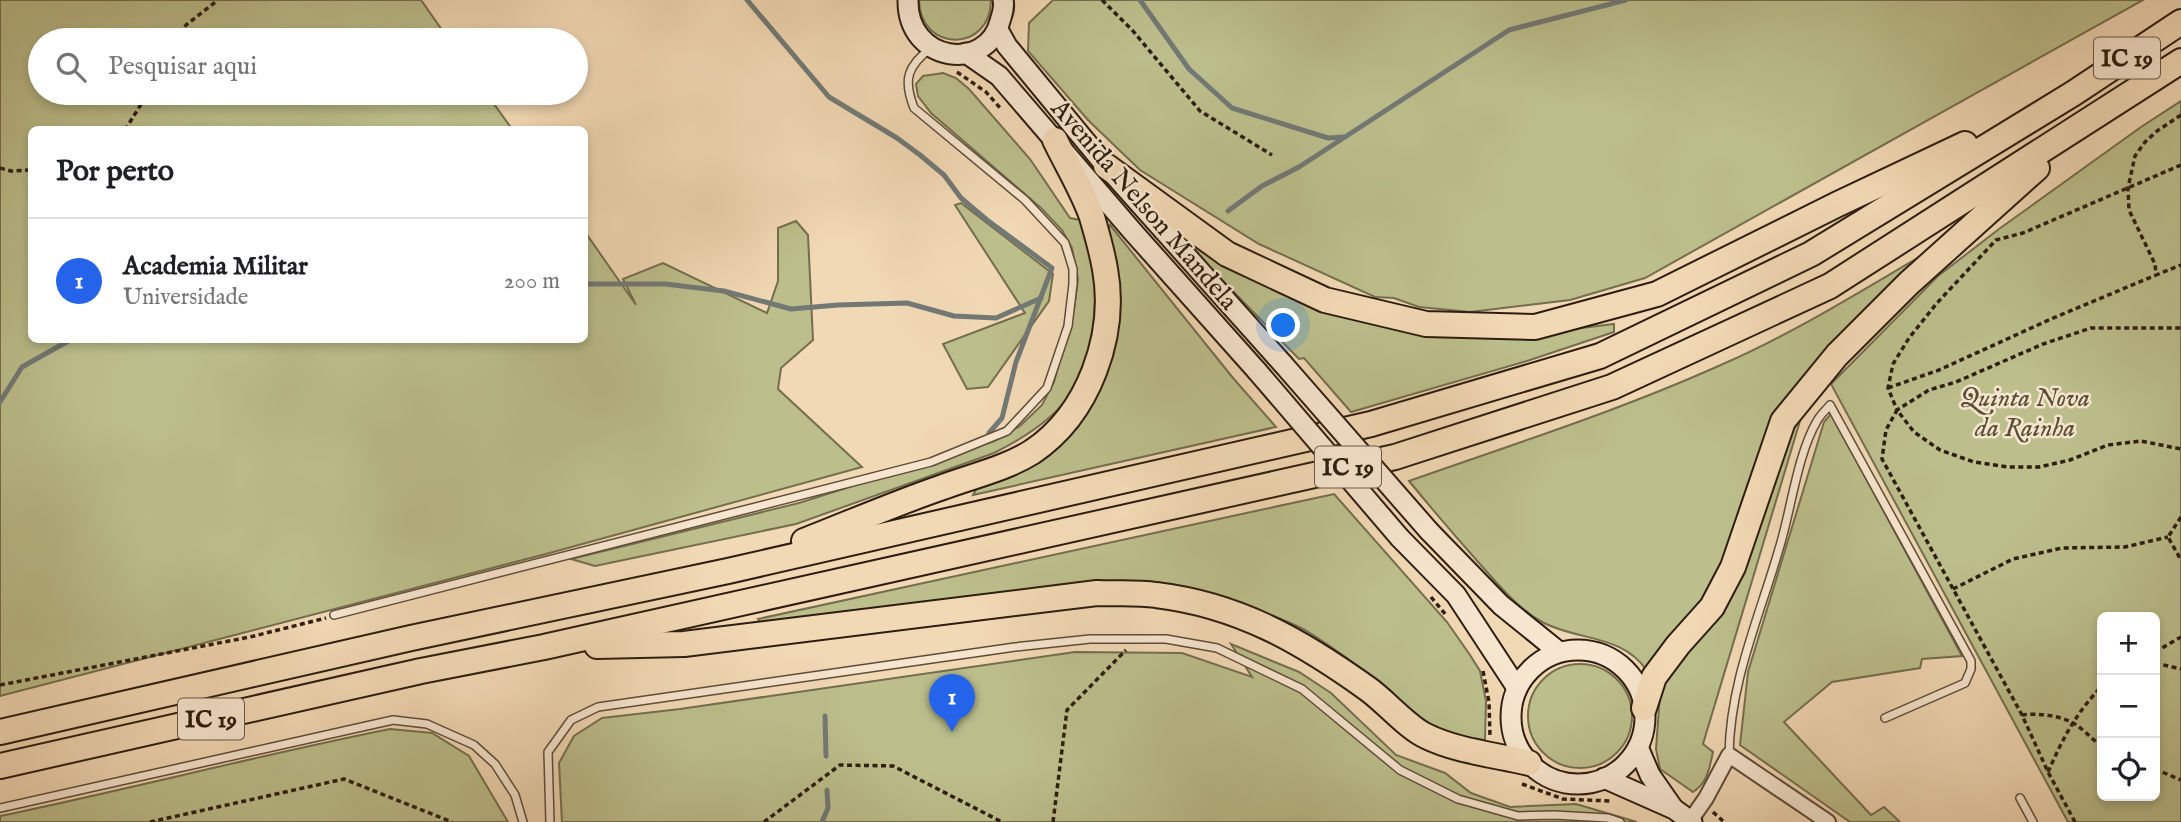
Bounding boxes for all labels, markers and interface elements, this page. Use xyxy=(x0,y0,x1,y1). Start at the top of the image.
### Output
search box xyxy=(28,28,588,105)
road number: IC 19 xyxy=(2094,38,2160,78)
icon: search xyxy=(52,48,90,86)
text: Pesquisar aqui xyxy=(108,50,257,83)
street label: Avenida Nelson Mandela xyxy=(1043,92,1245,318)
text: Por perto xyxy=(56,153,174,191)
text: Academia Militar xyxy=(123,250,308,283)
text: 1 xyxy=(75,267,83,296)
text: 200 m xyxy=(504,267,560,296)
text: Universidade xyxy=(123,283,248,312)
your location xyxy=(1266,308,1300,342)
park label: Quinta Nova da Rainha xyxy=(1960,382,2090,445)
road number: IC 19 xyxy=(1315,446,1381,488)
map controls xyxy=(2097,612,2160,801)
button: + xyxy=(2097,612,2160,675)
pin: 1 xyxy=(929,674,975,732)
button: − xyxy=(2097,675,2160,738)
road number: IC 19 xyxy=(178,698,244,740)
button: locate xyxy=(2097,738,2160,801)

